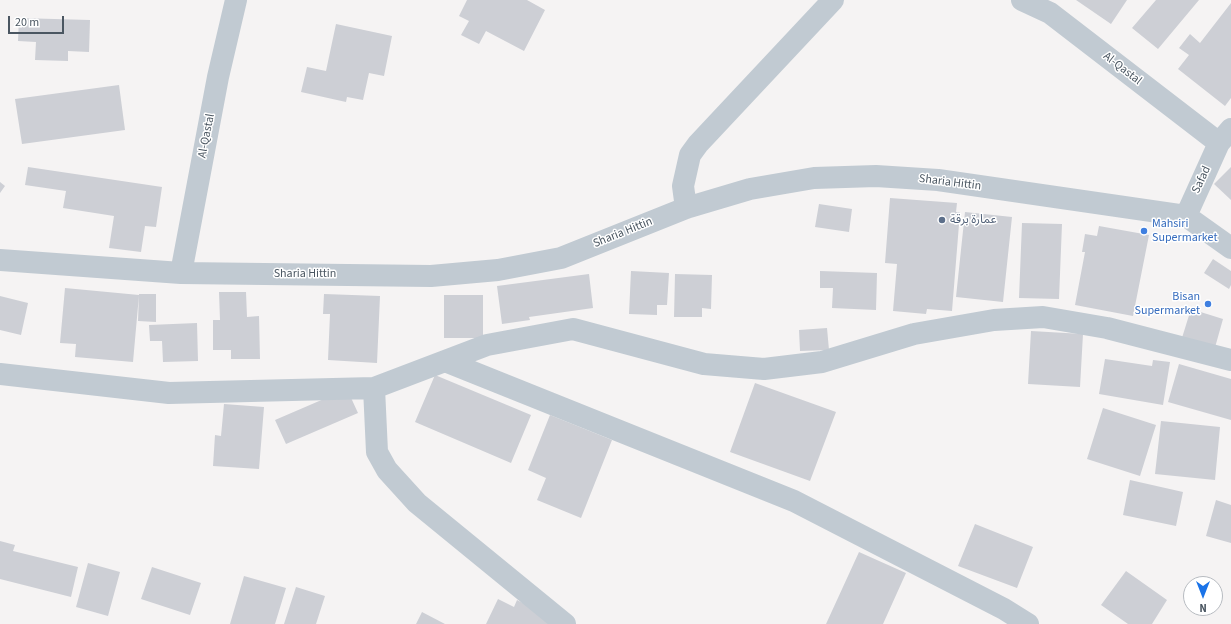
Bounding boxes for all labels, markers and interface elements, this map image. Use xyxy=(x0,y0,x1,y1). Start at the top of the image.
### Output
scale bar xyxy=(10,8,66,34)
text: 20 m xyxy=(15,14,39,31)
street label: Al-Qastal xyxy=(1100,49,1144,89)
street label: Al-Qastal xyxy=(196,113,218,159)
street label: Safad xyxy=(1189,164,1215,196)
street label: Sharia Hittin xyxy=(918,172,982,194)
place label: عمارة برقة xyxy=(950,213,996,227)
street label: Sharia Hittin xyxy=(591,215,655,251)
marker: عمارة برقة xyxy=(937,215,947,225)
place label: Mahsiri Supermarket xyxy=(1152,217,1217,245)
marker: Mahsiri Supermarket xyxy=(1139,226,1149,236)
street label: Sharia Hittin xyxy=(274,267,336,281)
place label: Bisan Supermarket xyxy=(1135,290,1200,318)
marker: Bisan Supermarket xyxy=(1203,299,1213,309)
north arrow xyxy=(1183,576,1223,616)
text: N xyxy=(1199,600,1207,615)

